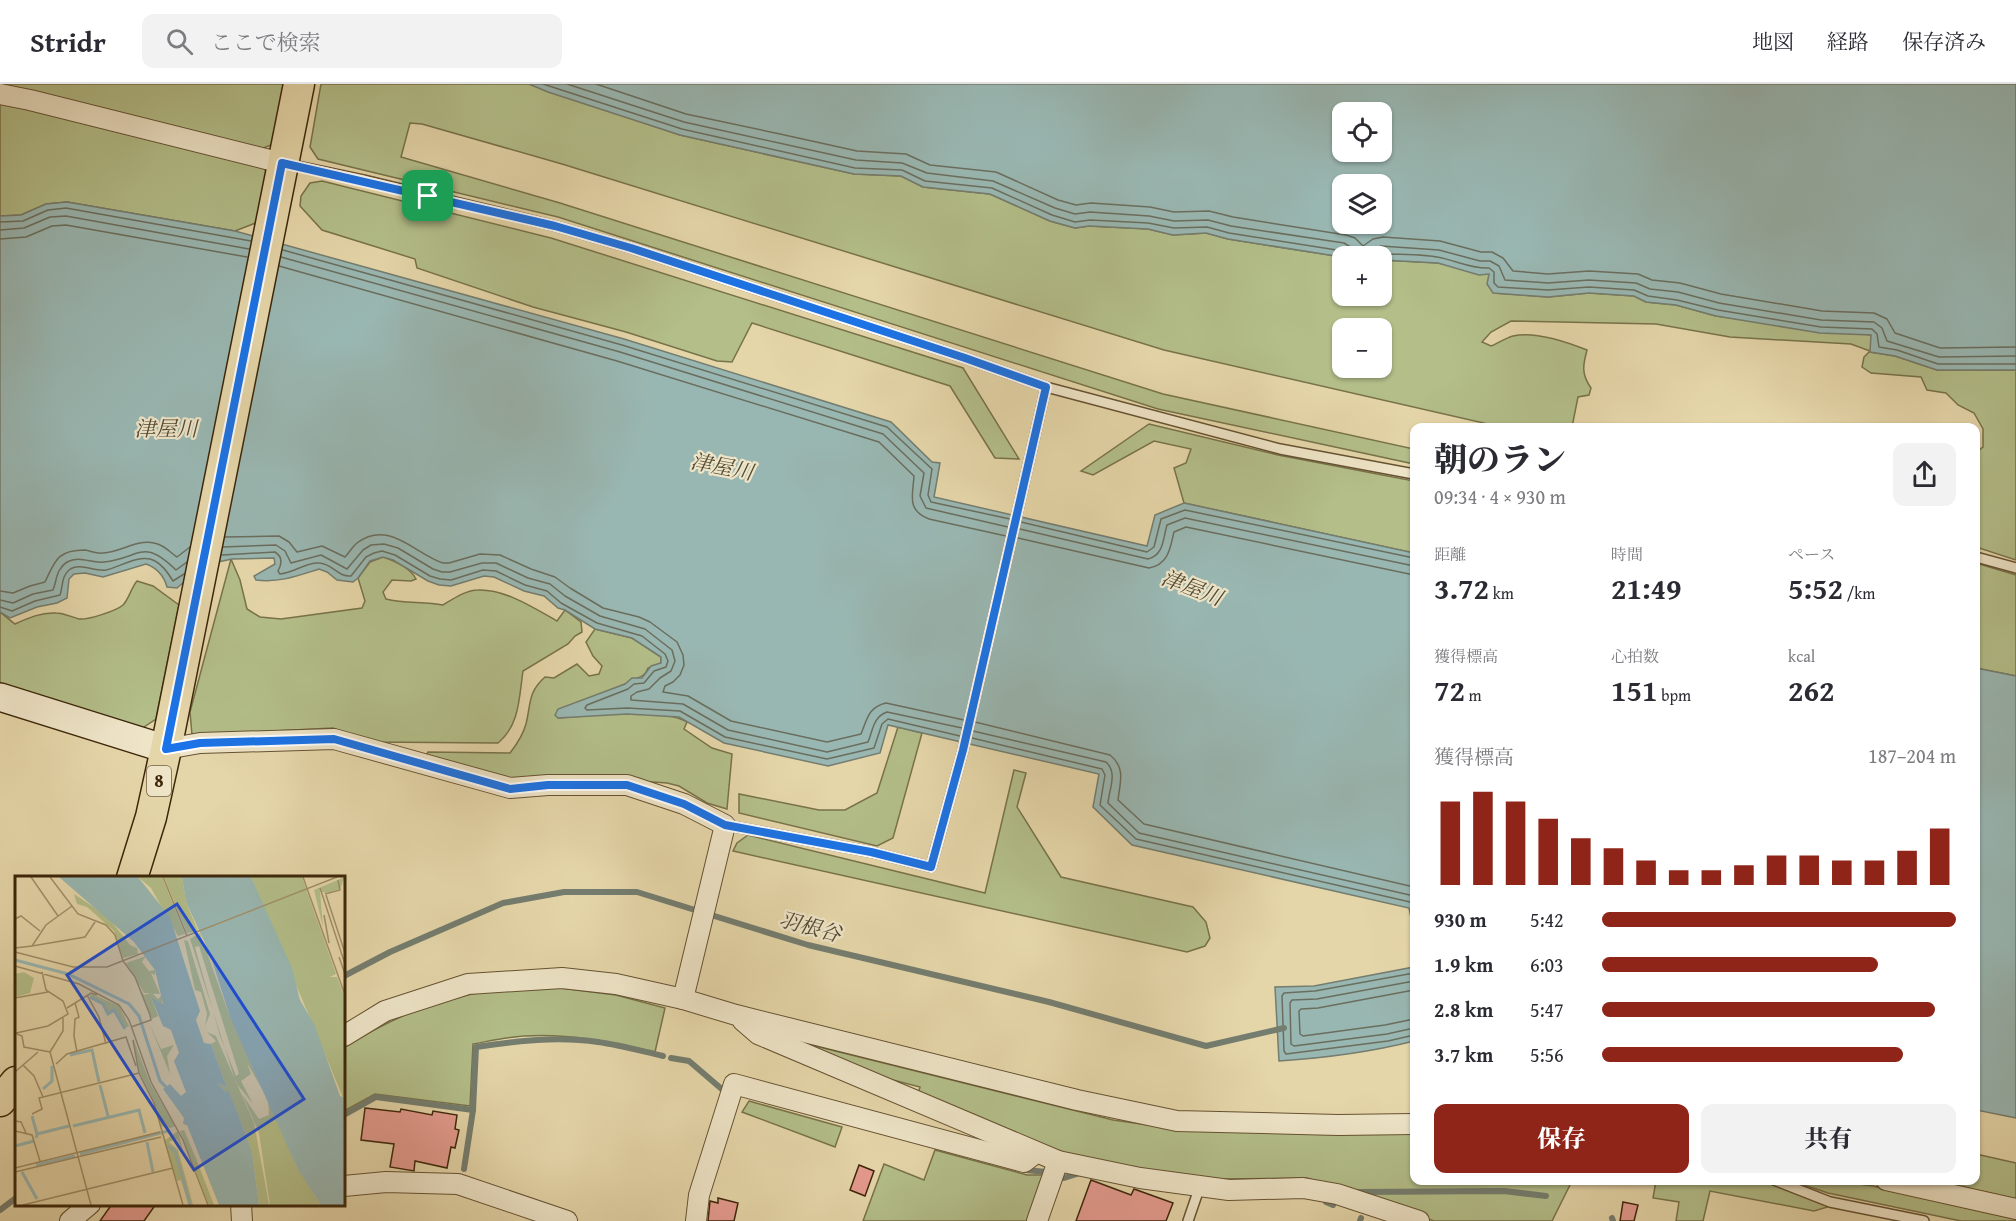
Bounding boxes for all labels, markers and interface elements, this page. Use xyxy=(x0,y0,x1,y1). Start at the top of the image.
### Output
search box xyxy=(142,14,562,68)
text: Stridr xyxy=(30,21,106,62)
icon: search xyxy=(163,25,196,58)
text: ここで検索 xyxy=(211,26,321,58)
text: 地図 xyxy=(1752,26,1794,57)
text: 経路 xyxy=(1827,26,1869,57)
text: 保存済み xyxy=(1902,26,1986,57)
map controls xyxy=(1332,102,1392,378)
button: locate xyxy=(1332,102,1392,162)
pin xyxy=(402,170,453,221)
button: layers xyxy=(1332,174,1392,234)
icon: arrive xyxy=(411,179,444,212)
button: + xyxy=(1332,246,1392,306)
button: − xyxy=(1332,318,1392,378)
water label: 津屋川 xyxy=(135,413,199,444)
text: 朝のラン xyxy=(1434,435,1566,483)
button: share xyxy=(1893,443,1956,506)
water label: 津屋川 xyxy=(688,445,758,488)
text: 09:34 · 4 × 930 m xyxy=(1434,482,1566,511)
text: 距離 xyxy=(1434,542,1466,566)
text: 時間 xyxy=(1611,542,1643,566)
text: ペース xyxy=(1788,542,1835,566)
water label: 津屋川 xyxy=(1157,562,1229,614)
text: 3.72 xyxy=(1434,566,1489,610)
text: 21:49 xyxy=(1611,566,1682,610)
text: 5:52 xyxy=(1788,566,1843,610)
text: km xyxy=(1489,581,1514,605)
text: /km xyxy=(1843,581,1875,605)
text: 獲得標高 xyxy=(1434,644,1498,668)
text: 心拍数 xyxy=(1611,644,1659,668)
text: kcal xyxy=(1788,644,1815,668)
text: 72 xyxy=(1434,668,1465,712)
text: 151 xyxy=(1611,668,1658,712)
text: 262 xyxy=(1788,668,1835,712)
text: m xyxy=(1465,683,1482,707)
text: bpm xyxy=(1658,683,1691,707)
text: 187–204 m xyxy=(1868,741,1956,770)
text: 獲得標高 xyxy=(1434,742,1514,771)
road number: 8 xyxy=(147,766,171,796)
inset map xyxy=(15,876,345,1206)
water label: 羽根谷 xyxy=(776,903,846,950)
text: 930 m xyxy=(1434,905,1487,934)
text: 5:42 xyxy=(1530,905,1564,934)
text: 1.9 km xyxy=(1434,950,1493,979)
text: 6:03 xyxy=(1530,950,1564,979)
text: 2.8 km xyxy=(1434,995,1493,1024)
text: 5:47 xyxy=(1530,995,1564,1024)
text: 3.7 km xyxy=(1434,1040,1493,1069)
text: 5:56 xyxy=(1530,1040,1564,1069)
button: 保存 xyxy=(1434,1104,1689,1173)
button: 共有 xyxy=(1701,1104,1956,1173)

